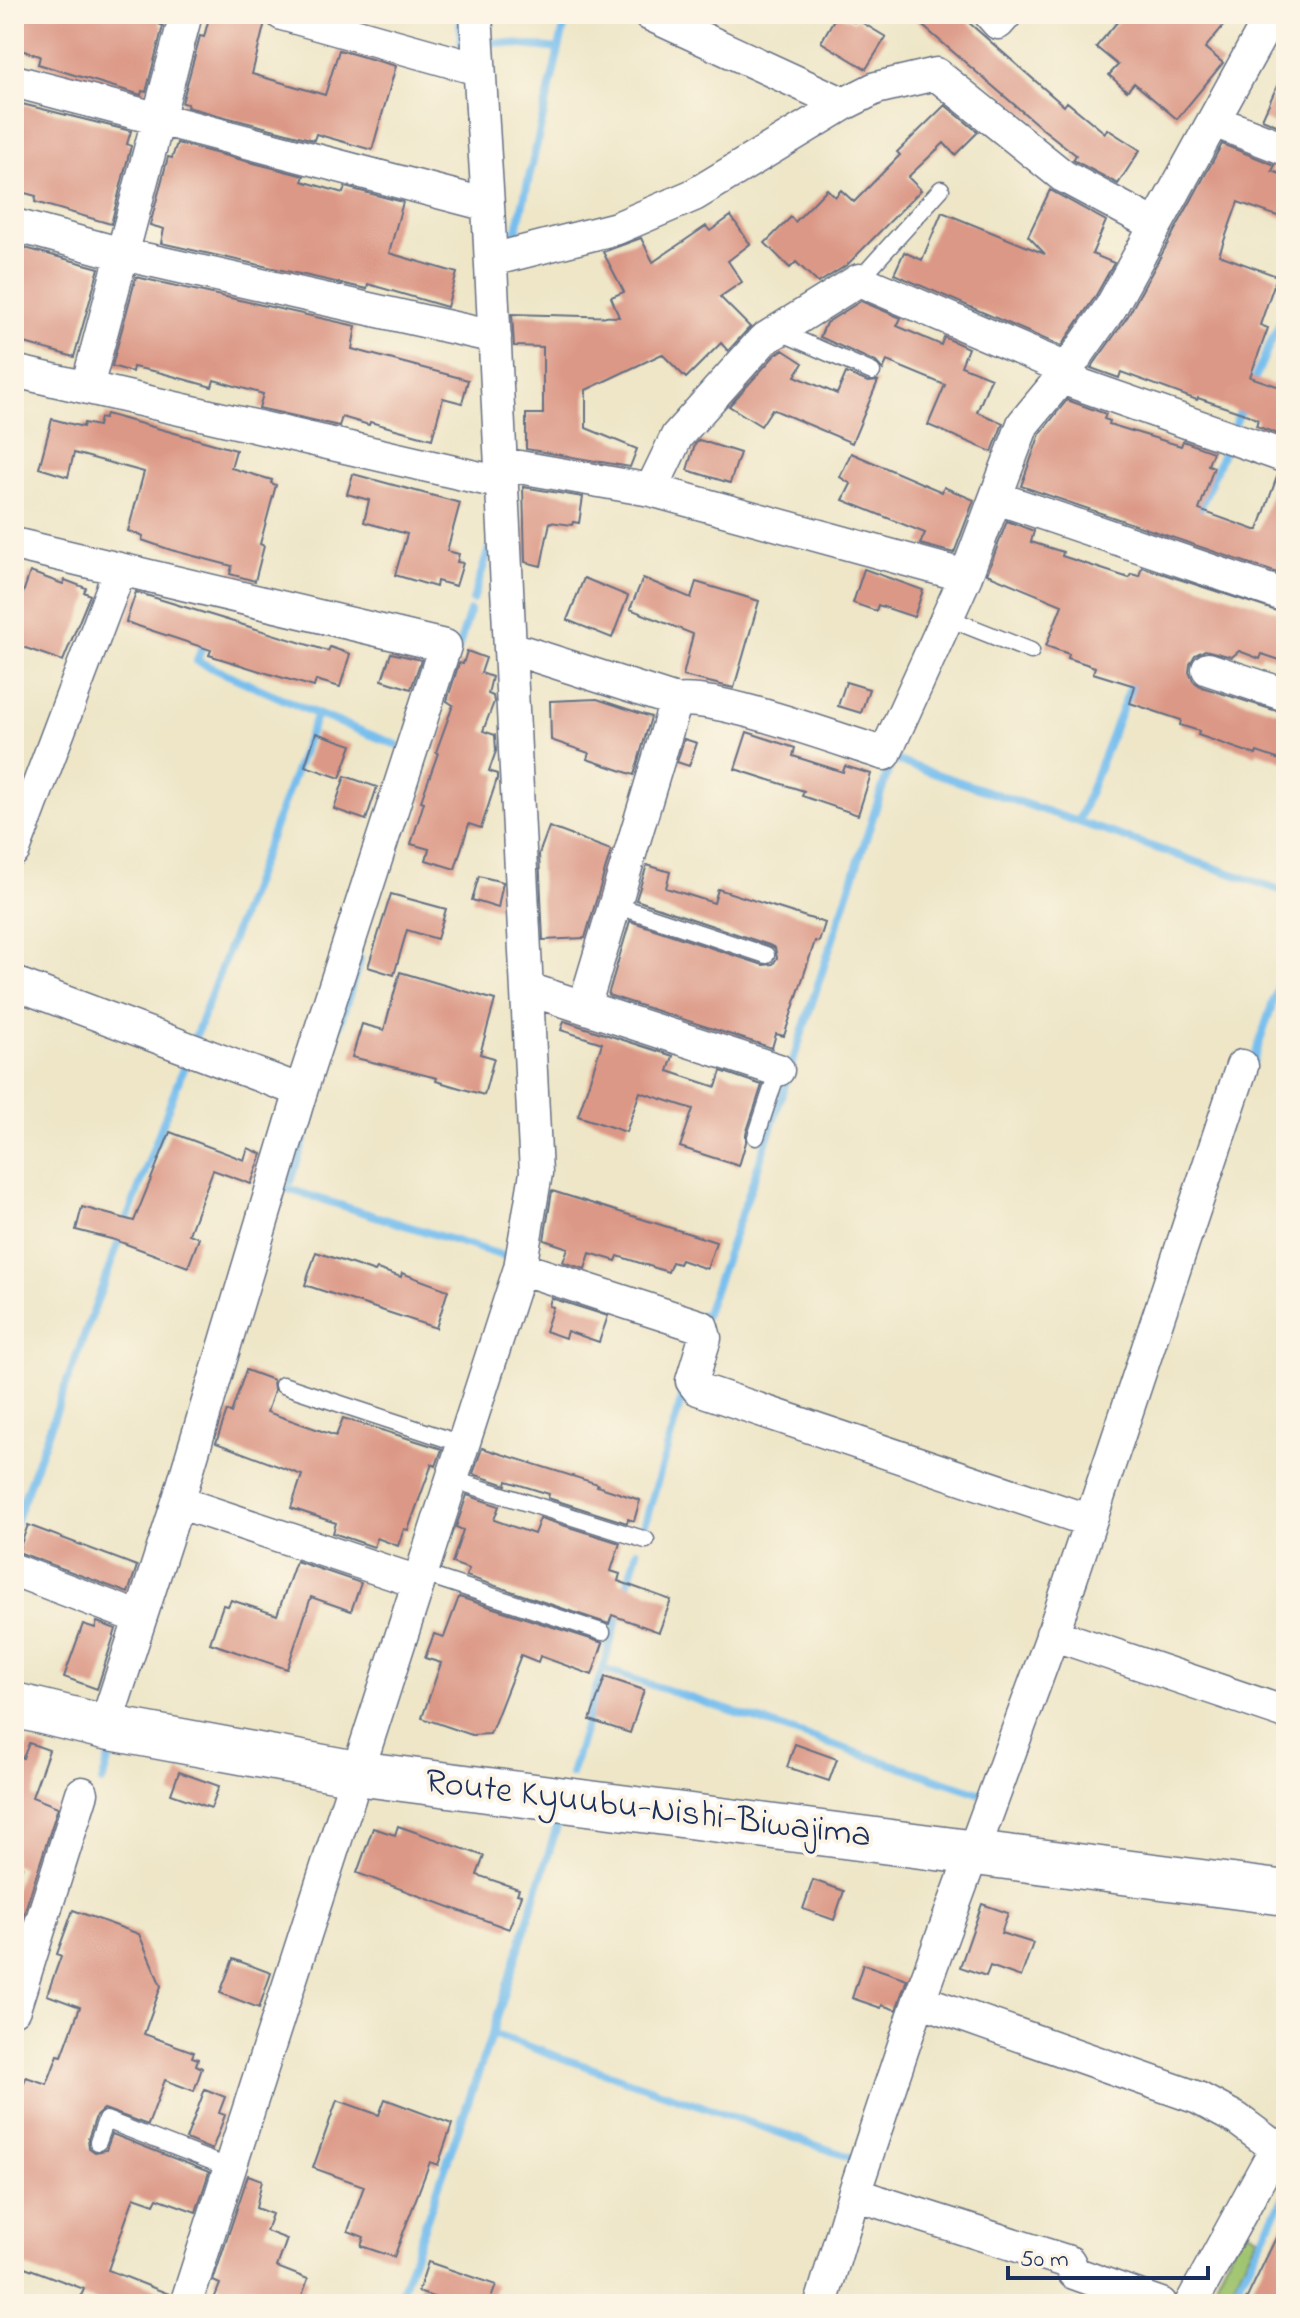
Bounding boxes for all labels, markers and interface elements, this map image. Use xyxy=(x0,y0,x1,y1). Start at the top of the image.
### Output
street label: Route Kyuubu-Nishi-Biwajima xyxy=(422,1756,874,1864)
scale bar xyxy=(1008,2230,1208,2280)
text: 50 m xyxy=(1020,2243,1069,2278)

